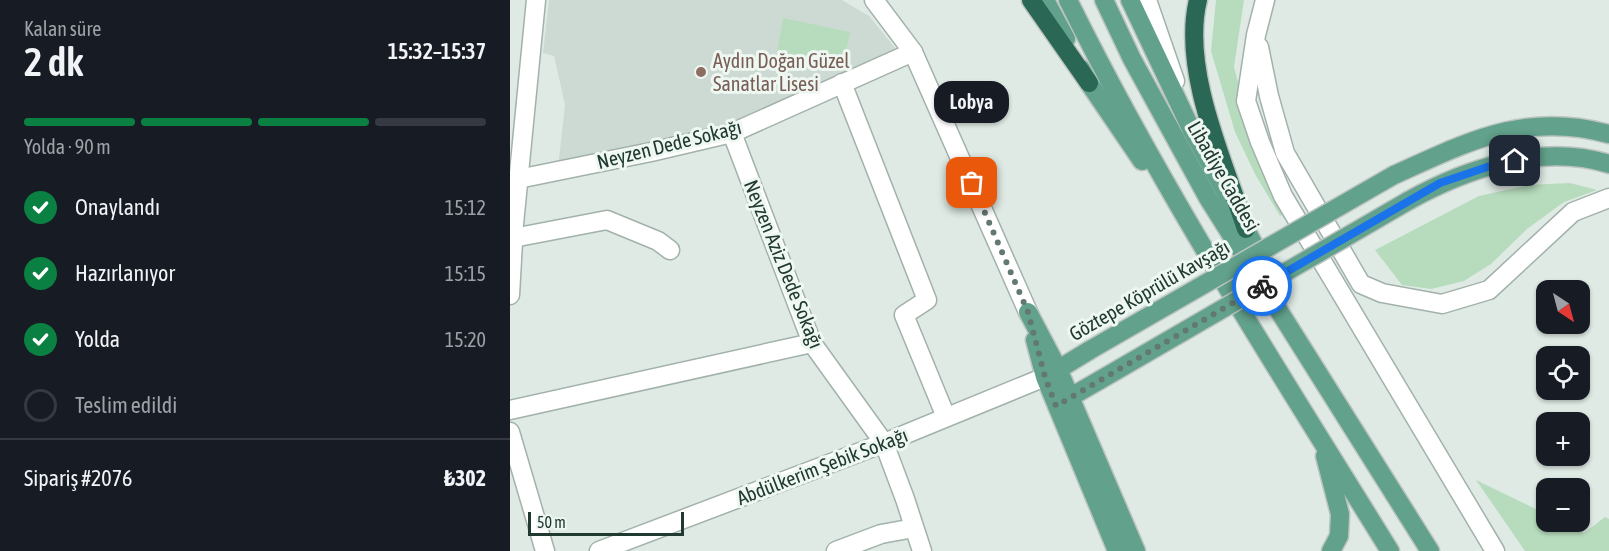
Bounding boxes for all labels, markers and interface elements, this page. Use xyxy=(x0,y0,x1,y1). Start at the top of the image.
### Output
text: Kalan süre xyxy=(24,17,101,40)
text: 15:32–15:37 xyxy=(388,38,486,64)
text: 2 dk xyxy=(24,40,83,84)
place label: Aydın Doğan Güzel Sanatlar Lisesi xyxy=(713,49,850,95)
marker: Aydın Doğan Güzel Sanatlar Lisesi xyxy=(694,65,708,79)
callout: Lobya xyxy=(934,81,1010,123)
text: Lobya xyxy=(950,90,993,113)
street label: Neyzen Dede Sokağı xyxy=(594,115,744,173)
street label: Libadiye Caddesi xyxy=(1183,117,1265,235)
text: Yolda · 90 m xyxy=(24,135,111,158)
pin xyxy=(1489,135,1540,186)
icon: home xyxy=(1498,144,1531,177)
pin xyxy=(946,157,997,208)
icon: bag xyxy=(955,166,988,199)
street label: Neyzen Aziz Dede Sokağı xyxy=(740,176,828,352)
icon: check xyxy=(24,191,57,224)
text: Onaylandı xyxy=(75,194,160,220)
text: 15:12 xyxy=(445,196,486,219)
street label: Göztepe Köprülü Kavşağı xyxy=(1065,235,1233,345)
courier xyxy=(1232,256,1292,316)
icon: check xyxy=(24,257,57,290)
text: Hazırlanıyor xyxy=(75,260,175,286)
text: 15:15 xyxy=(445,262,486,285)
icon: bike xyxy=(1246,270,1279,303)
north arrow xyxy=(1536,280,1590,334)
map controls xyxy=(1536,280,1590,532)
icon: check xyxy=(24,323,57,356)
text: Yolda xyxy=(75,326,120,352)
text: 15:20 xyxy=(445,328,486,351)
button: locate xyxy=(1536,346,1590,400)
text: Teslim edildi xyxy=(75,392,177,418)
button: + xyxy=(1536,412,1590,466)
street label: Abdülkerim Şebik Sokağı xyxy=(733,423,911,509)
text: Sipariş #2076 xyxy=(24,465,132,491)
text: ₺302 xyxy=(444,465,486,491)
button: − xyxy=(1536,478,1590,532)
scale bar xyxy=(528,509,684,536)
text: 50 m xyxy=(537,513,566,531)

